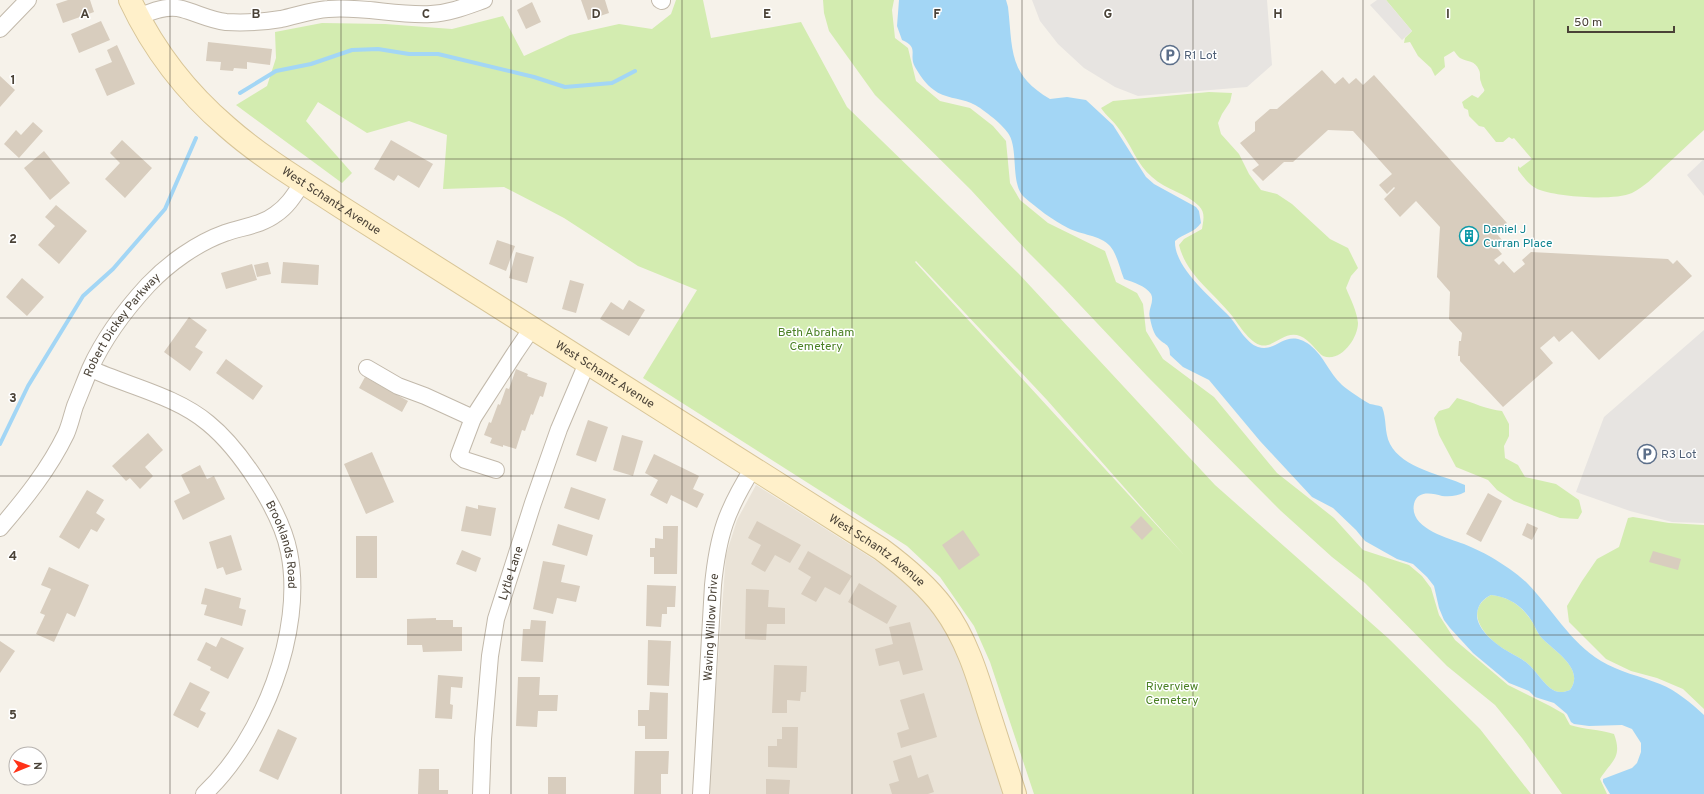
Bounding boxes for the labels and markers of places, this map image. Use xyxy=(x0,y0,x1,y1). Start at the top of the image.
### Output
parking icon: R1 Lot xyxy=(1159,44,1181,66)
place label: R1 Lot xyxy=(1184,48,1217,64)
place label: Daniel J Curran Place xyxy=(1483,222,1552,252)
building icon: Daniel J Curran Place xyxy=(1458,225,1480,247)
parking icon: R3 Lot xyxy=(1636,443,1658,465)
place label: R3 Lot xyxy=(1661,447,1697,463)

